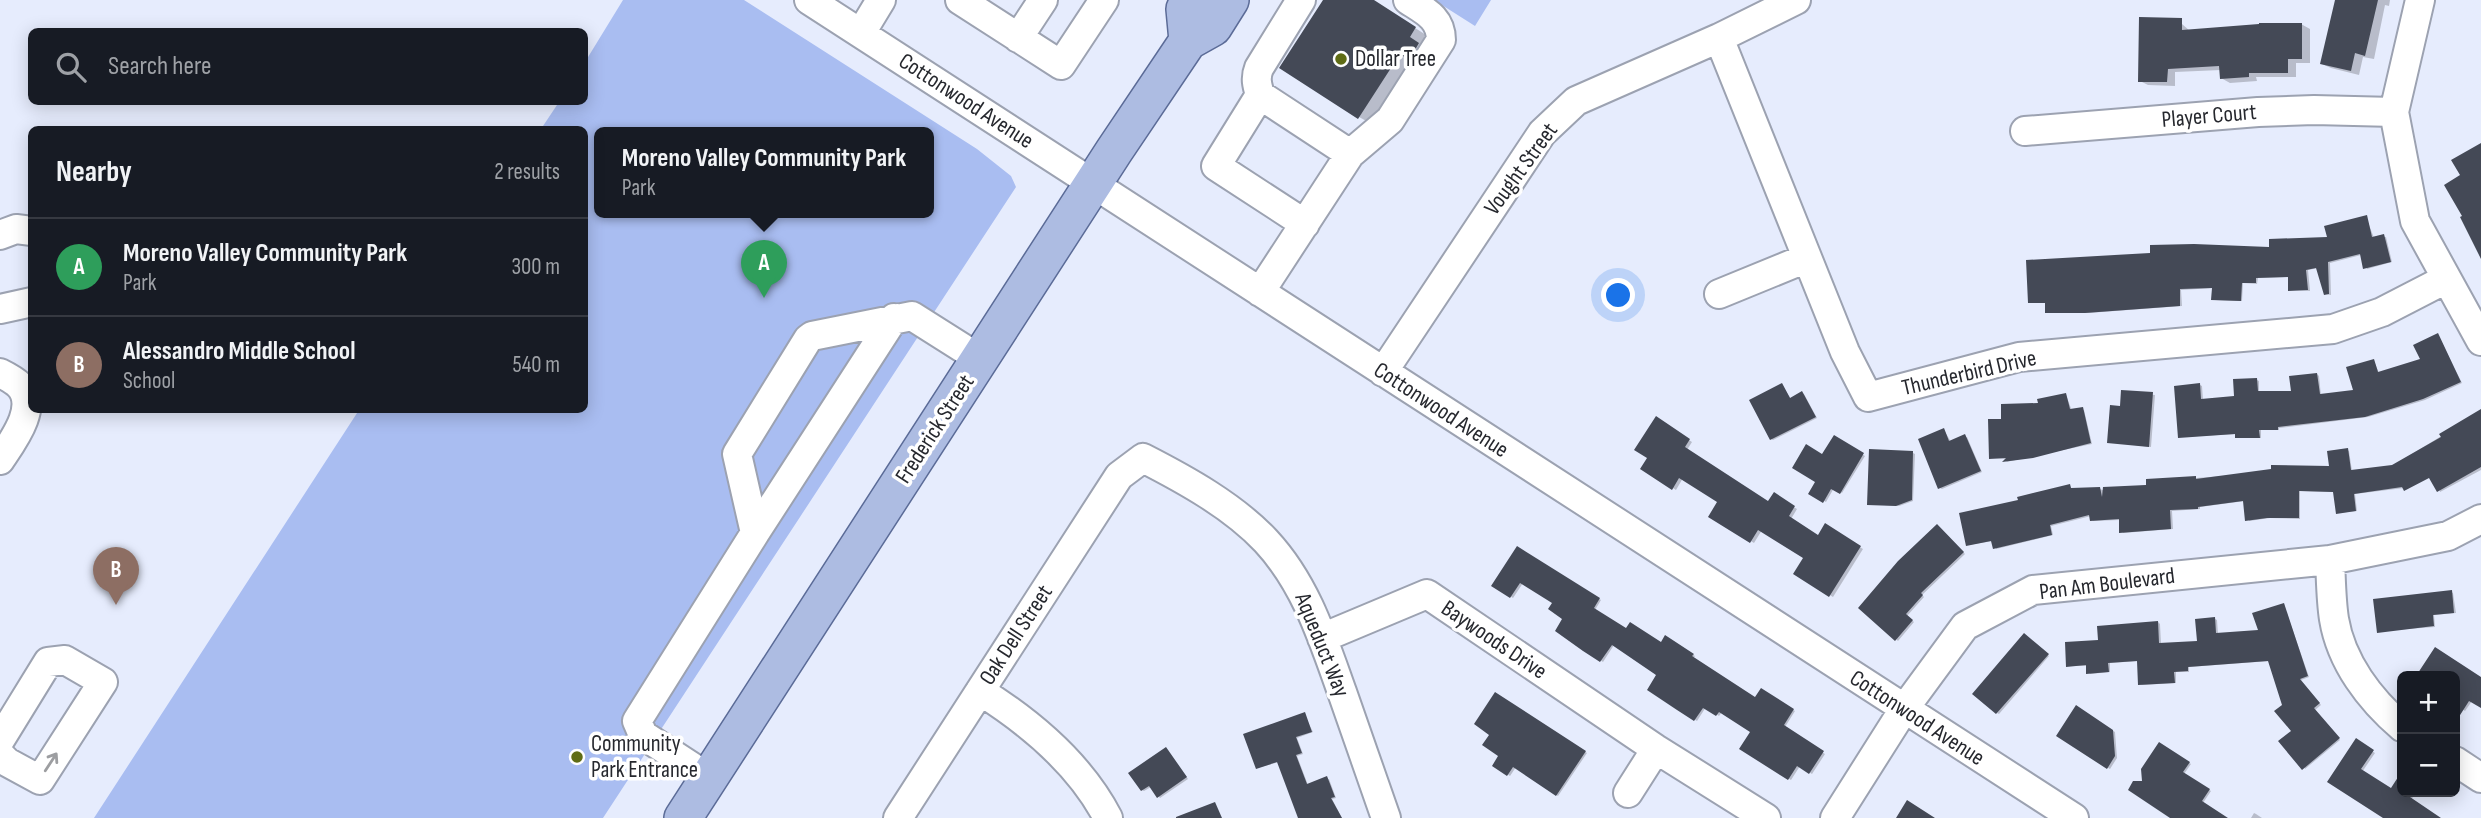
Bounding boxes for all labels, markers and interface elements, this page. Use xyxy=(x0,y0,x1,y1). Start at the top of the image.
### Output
search box xyxy=(28,28,588,105)
place label: Dollar Tree xyxy=(1355,45,1436,73)
street label: Cottonwood Avenue xyxy=(893,47,1039,155)
icon: search xyxy=(52,48,90,86)
text: Search here xyxy=(108,51,211,82)
marker: Dollar Tree xyxy=(1333,51,1349,67)
street label: Player Court xyxy=(2161,98,2257,134)
street label: Vought Street xyxy=(1478,117,1564,221)
popup xyxy=(594,127,934,218)
text: Moreno Valley Community Park xyxy=(622,143,906,174)
text: Nearby xyxy=(56,154,132,190)
text: 2 results xyxy=(494,158,560,186)
text: Park xyxy=(622,174,656,202)
text: Moreno Valley Community Park xyxy=(123,238,407,269)
pin: A xyxy=(741,240,787,298)
text: A xyxy=(74,253,84,281)
text: 300 m xyxy=(511,253,560,281)
text: Park xyxy=(123,269,157,297)
your location xyxy=(1601,278,1635,312)
text: Alessandro Middle School xyxy=(123,336,355,367)
street label: Thunderbird Drive xyxy=(1899,344,2039,402)
text: B xyxy=(74,351,84,379)
text: 540 m xyxy=(512,351,560,379)
street label: Cottonwood Avenue xyxy=(1368,356,1514,464)
text: School xyxy=(123,367,175,395)
street label: Frederick Street xyxy=(889,369,981,489)
pin: B xyxy=(93,547,139,605)
street label: Pan Am Boulevard xyxy=(2038,562,2176,606)
street label: Oak Dell Street xyxy=(973,580,1059,690)
street label: Aqueduct Way xyxy=(1288,588,1356,701)
street label: Baywoods Drive xyxy=(1436,594,1552,686)
street label: Cottonwood Avenue xyxy=(1844,664,1990,772)
map controls xyxy=(2397,671,2460,797)
button: + xyxy=(2397,671,2460,734)
place label: Community Park Entrance xyxy=(591,730,698,784)
button: − xyxy=(2397,734,2460,797)
marker: Community Park Entrance xyxy=(569,749,585,765)
one-way arrow xyxy=(45,752,59,772)

